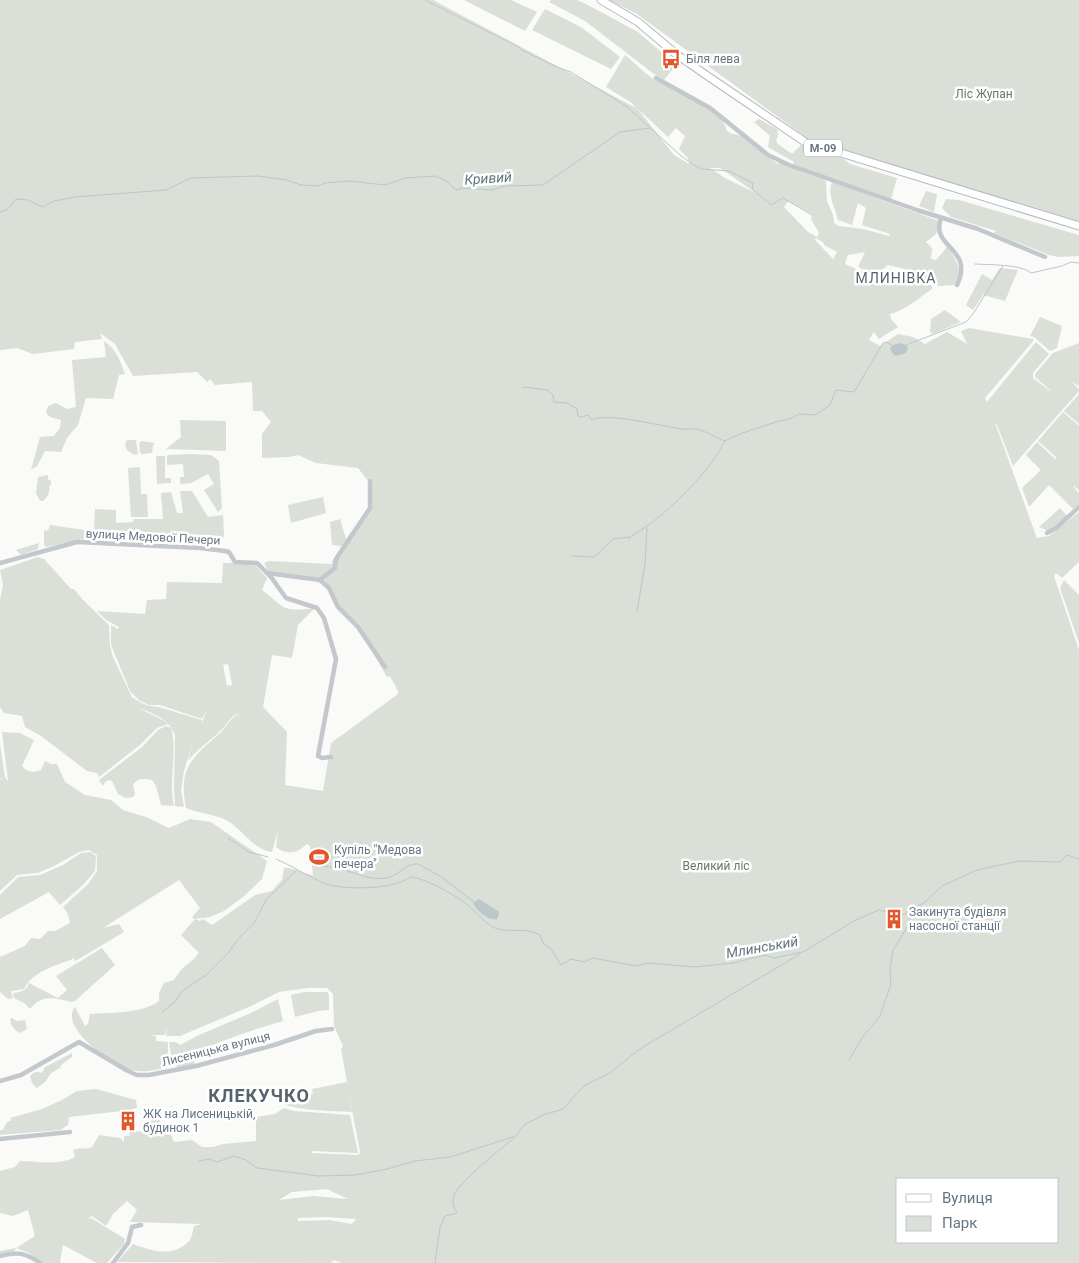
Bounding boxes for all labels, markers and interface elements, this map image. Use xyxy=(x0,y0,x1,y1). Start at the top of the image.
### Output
bus stop icon: Бiля лева xyxy=(660,48,682,70)
place label: Бiля лева xyxy=(686,52,740,66)
park label: Ліс Жупан xyxy=(955,87,1013,101)
road number: М-09 xyxy=(804,140,842,156)
water label: Кривий xyxy=(464,168,512,188)
district label: МЛИНІВКА xyxy=(856,270,936,286)
street label: вулиця Медової Печери xyxy=(85,526,221,548)
place label: Купіль "Медова печера" xyxy=(334,843,422,871)
sports icon: Купіль "Медова печера" xyxy=(308,846,330,868)
park label: Великий ліс xyxy=(682,859,750,873)
place label: Закинута будівля насосної станції xyxy=(909,905,1006,933)
building icon: Закинута будівля насосної станції xyxy=(883,908,905,930)
water label: Млинський xyxy=(725,933,799,961)
street label: Лисеницька вулиця xyxy=(160,1029,272,1069)
district label: КЛЕКУЧКО xyxy=(208,1085,310,1106)
place label: ЖК на Лисеницькій, будинок 1 xyxy=(143,1107,255,1135)
building icon: ЖК на Лисеницькій, будинок 1 xyxy=(117,1110,139,1132)
legend xyxy=(896,1178,1059,1243)
text: Вулиця xyxy=(942,1189,993,1207)
text: Парк xyxy=(942,1214,977,1232)

